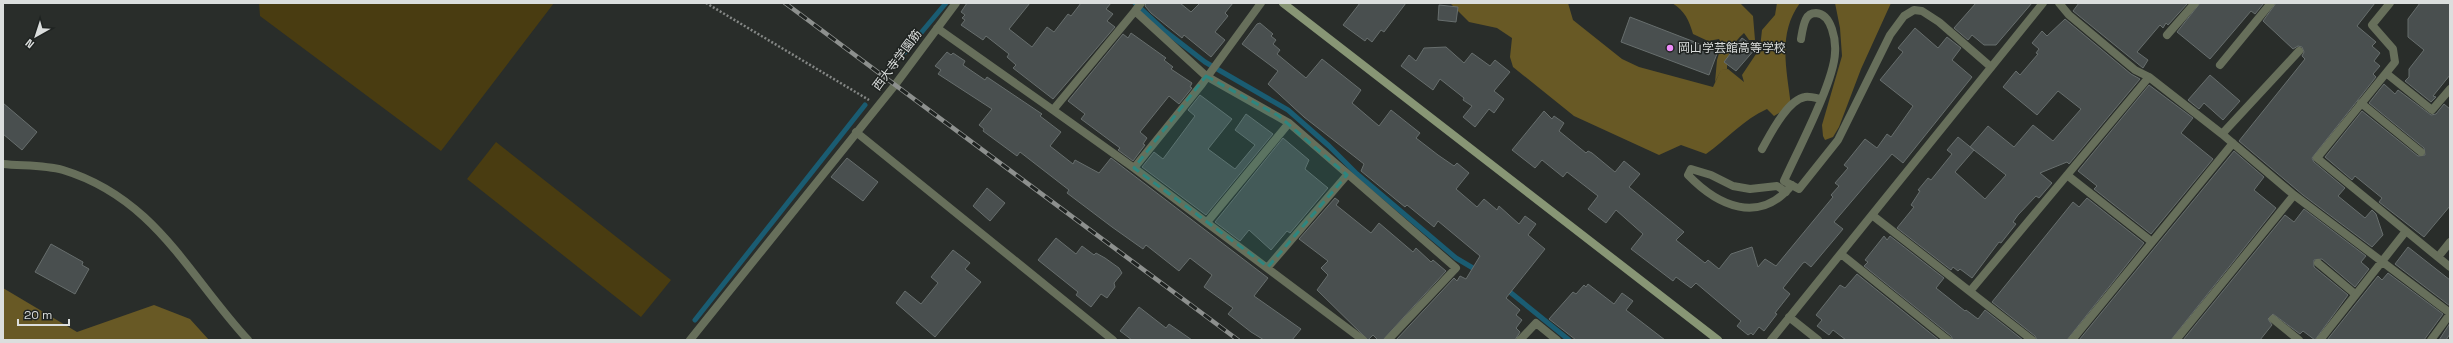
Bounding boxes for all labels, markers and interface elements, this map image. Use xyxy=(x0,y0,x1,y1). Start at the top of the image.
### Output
north arrow xyxy=(16,16,56,56)
street label: 西大寺学園筋 xyxy=(869,26,925,94)
text: N xyxy=(22,36,37,52)
place label: 岡山学芸館高等学校 xyxy=(1678,40,1786,56)
marker: 岡山学芸館高等学校 xyxy=(1665,43,1675,53)
scale bar xyxy=(18,301,69,327)
text: 20 m xyxy=(24,307,52,323)

